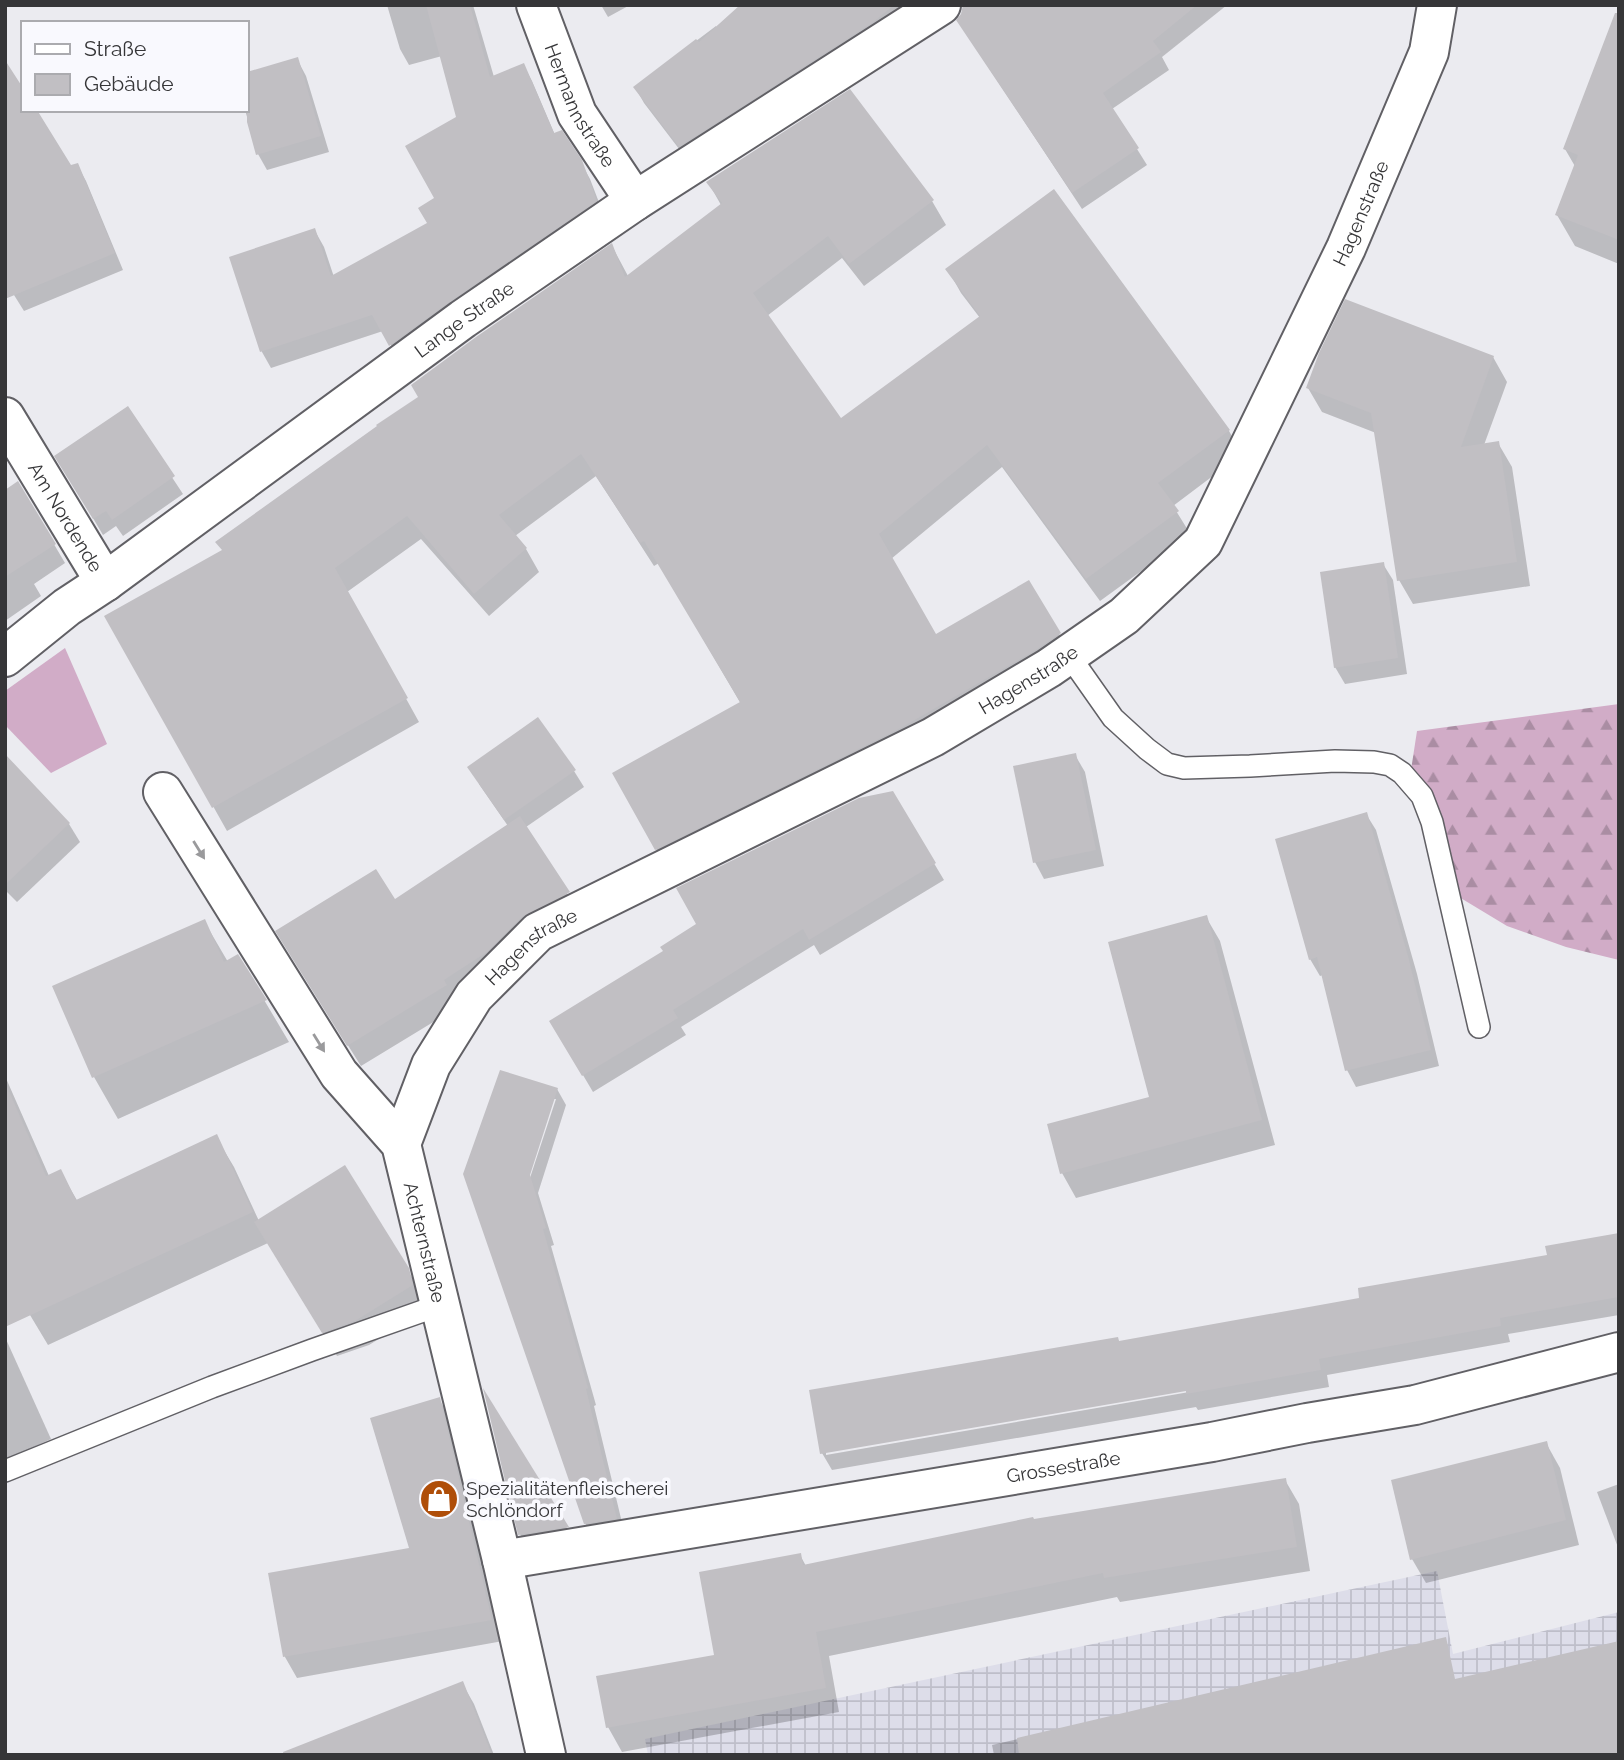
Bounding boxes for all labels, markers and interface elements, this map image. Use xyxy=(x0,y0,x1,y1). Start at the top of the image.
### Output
legend xyxy=(21,21,248,112)
text: Straße xyxy=(84,36,146,61)
street label: Hermannstraße xyxy=(541,40,620,171)
text: Gebäude xyxy=(84,71,174,96)
street label: Hagenstraße xyxy=(1328,157,1393,269)
street label: Lange Straße xyxy=(410,277,518,362)
street label: Am Nordende xyxy=(24,458,107,576)
street label: Hagenstraße xyxy=(975,640,1082,718)
one-way arrow xyxy=(193,840,206,859)
street label: Hagenstraße xyxy=(480,904,580,990)
one-way arrow xyxy=(313,1033,326,1052)
street label: Achternstraße xyxy=(400,1180,450,1305)
street label: Grossestraße xyxy=(1005,1446,1122,1487)
place label: Spezialitätenfleischerei Schlöndorf xyxy=(466,1477,668,1521)
shop icon: Spezialitätenfleischerei Schlöndorf xyxy=(418,1478,460,1520)

